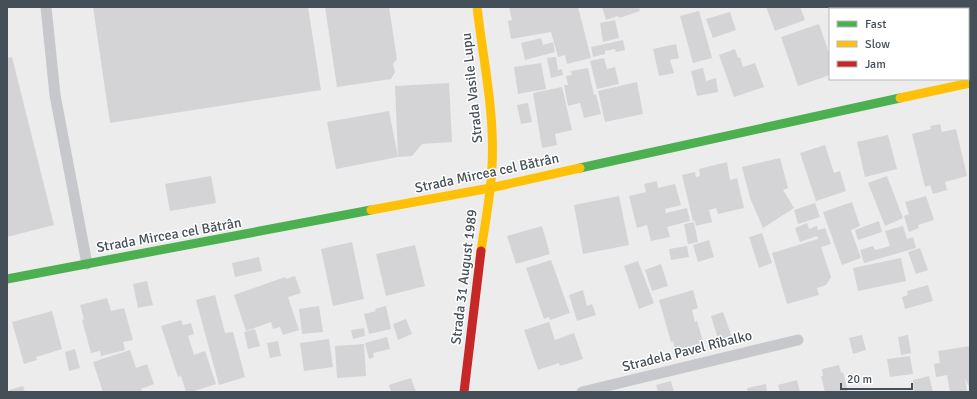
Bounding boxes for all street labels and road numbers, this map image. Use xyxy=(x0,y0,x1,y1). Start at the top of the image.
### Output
street label: Strada Vasile Lupu xyxy=(458,32,486,144)
street label: Strada Mircea cel Bătrân xyxy=(413,149,561,197)
street label: Strada 31 August 1989 xyxy=(447,208,481,346)
street label: Strada Mircea cel Bătrân xyxy=(95,214,243,256)
street label: Stradela Pavel Rîbalko xyxy=(620,327,754,375)

